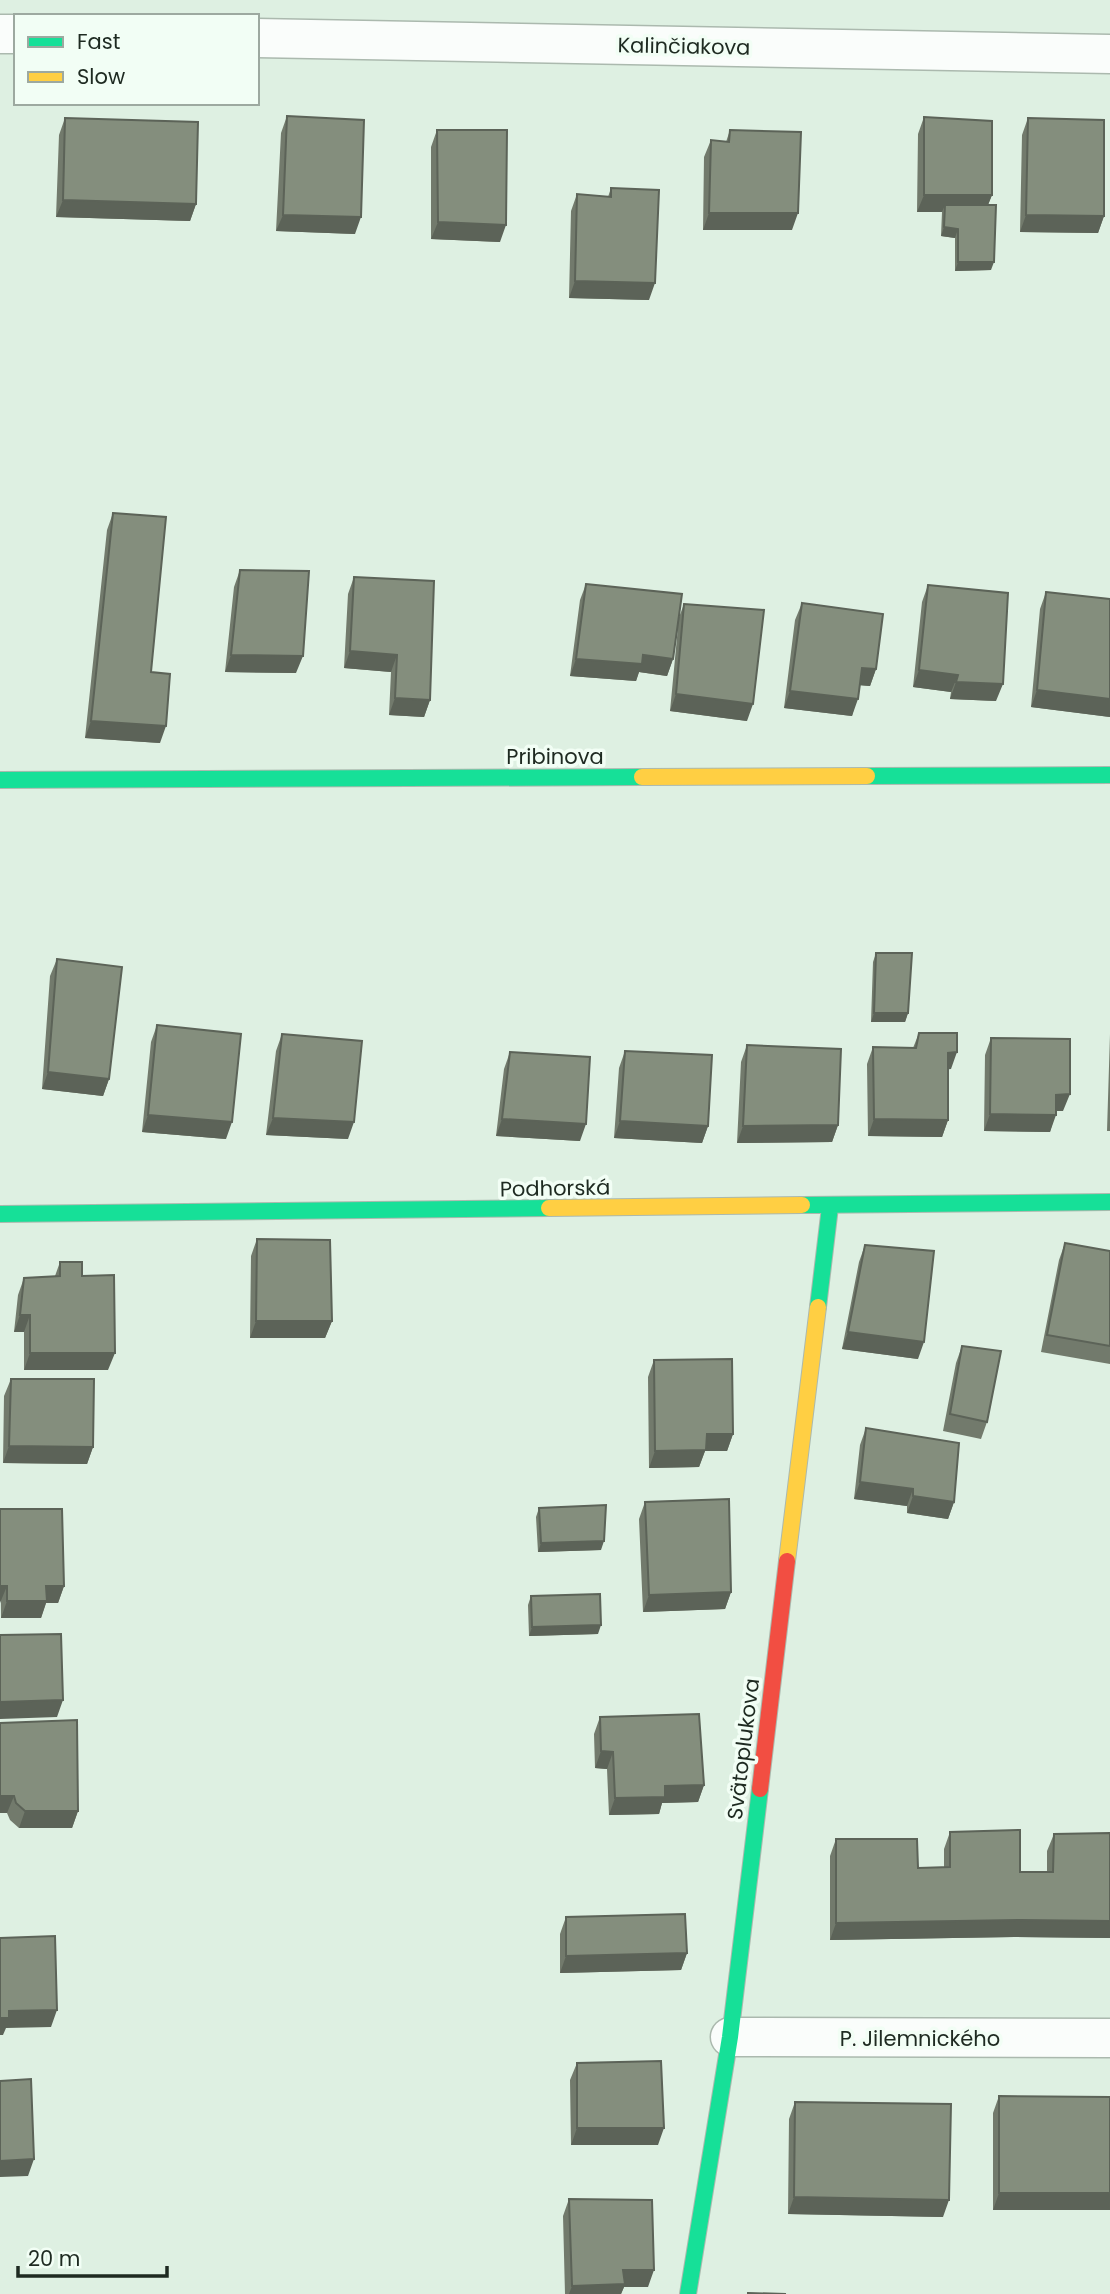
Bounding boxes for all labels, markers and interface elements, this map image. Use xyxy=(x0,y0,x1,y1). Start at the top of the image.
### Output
legend xyxy=(14,14,259,105)
text: Fast xyxy=(77,27,120,56)
street label: Kalinčiakova xyxy=(617,30,751,62)
text: Slow xyxy=(77,62,125,91)
street label: Pribinova xyxy=(506,742,604,771)
street label: Podhorská xyxy=(500,1173,610,1203)
street label: Svätoplukova xyxy=(720,1677,766,1821)
street label: P. Jilemnického xyxy=(840,2024,1000,2053)
scale bar xyxy=(18,2234,166,2278)
text: 20 m xyxy=(28,2244,81,2273)

